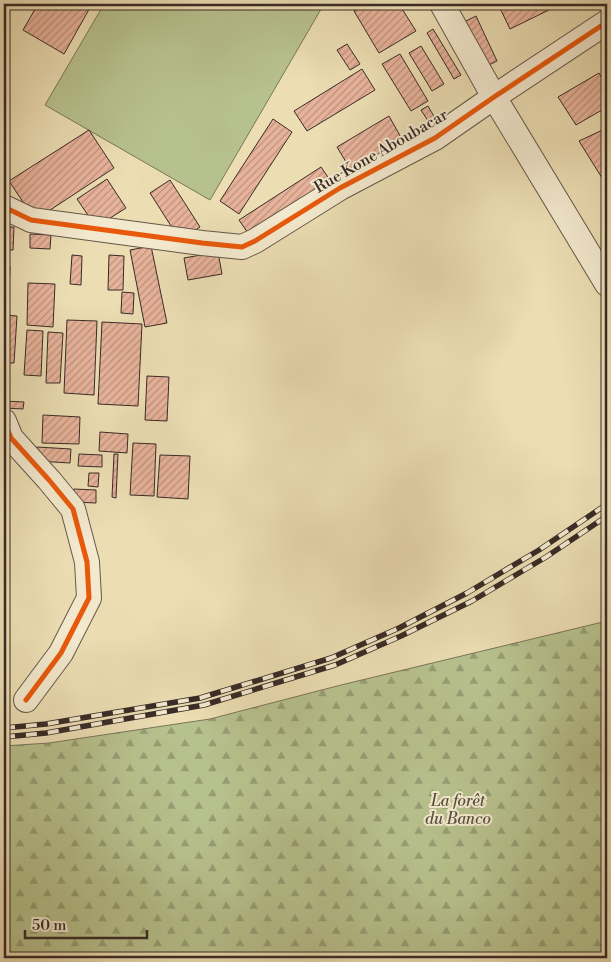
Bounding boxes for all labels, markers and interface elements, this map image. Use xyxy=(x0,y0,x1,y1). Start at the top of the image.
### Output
street label: Rue Kone Aboubacar xyxy=(311,104,452,197)
park label: La forêt du Banco xyxy=(425,791,491,829)
scale bar xyxy=(25,907,148,939)
text: 50 m xyxy=(32,916,66,935)

